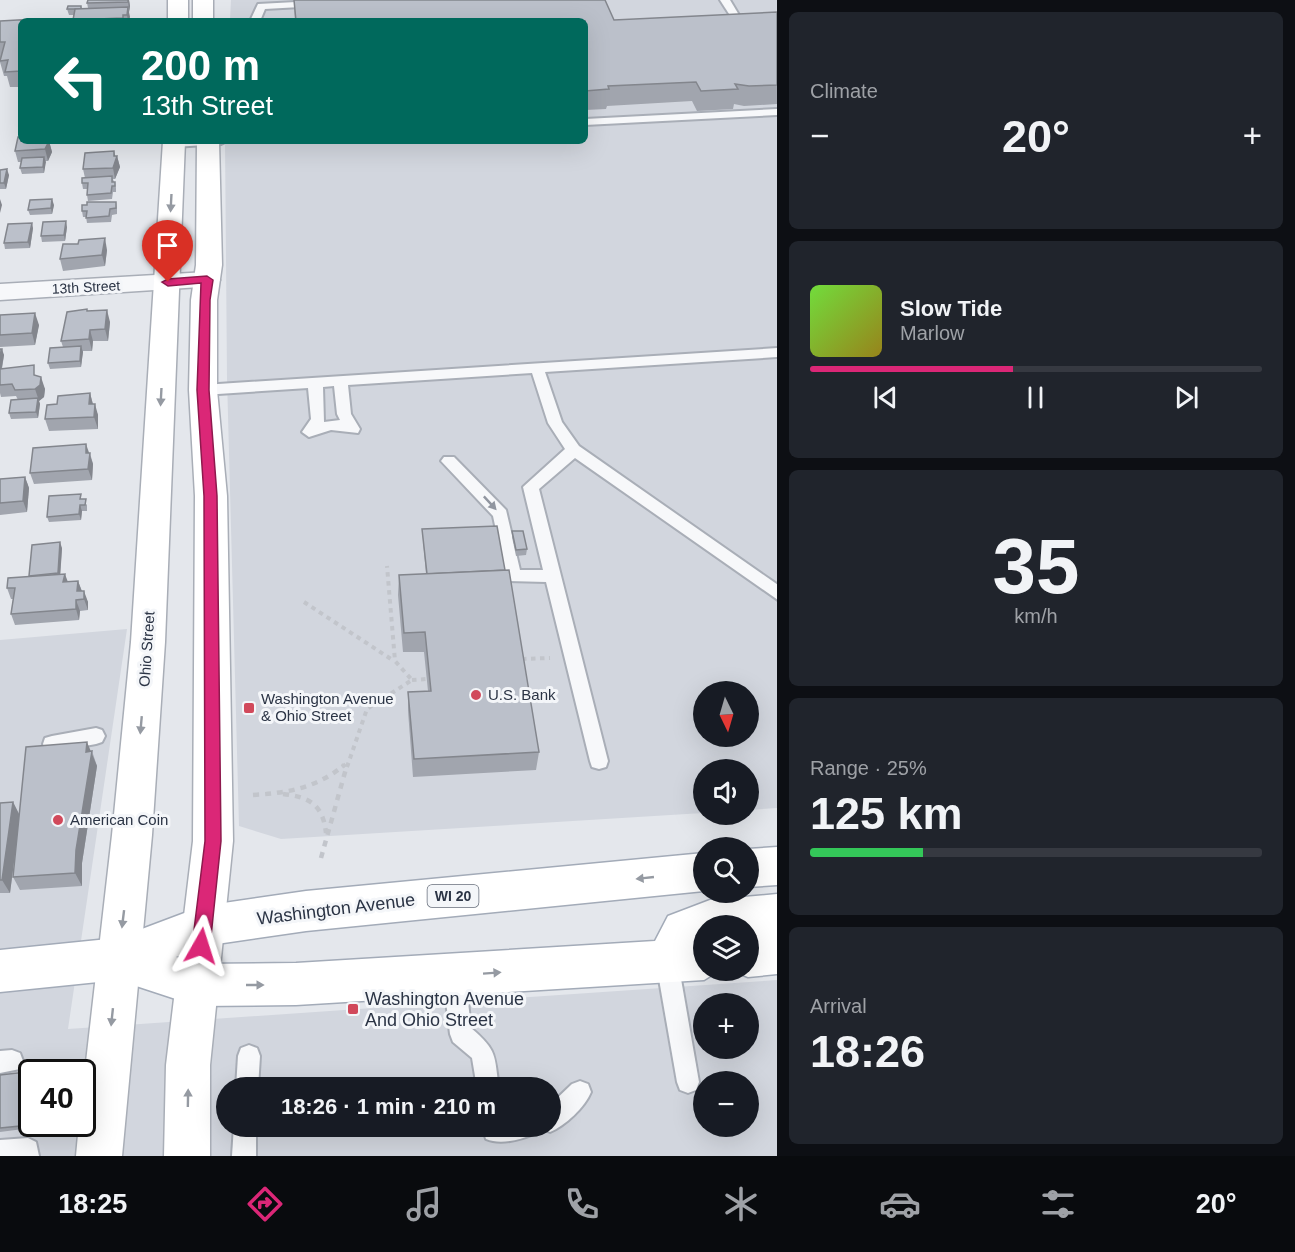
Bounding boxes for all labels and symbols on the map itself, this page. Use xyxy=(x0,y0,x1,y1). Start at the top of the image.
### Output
one-way arrow xyxy=(167,193,176,212)
pin xyxy=(142,220,193,282)
street label: 13th Street xyxy=(51,277,121,297)
one-way arrow xyxy=(157,388,166,407)
one-way arrow xyxy=(482,496,496,510)
street label: Ohio Street xyxy=(135,610,158,687)
north arrow xyxy=(693,681,759,747)
place label: U.S. Bank xyxy=(488,686,556,703)
marker: U.S. Bank xyxy=(469,688,483,702)
place label: Washington Avenue & Ohio Street xyxy=(261,690,394,724)
marker: Washington Avenue & Ohio Street xyxy=(242,701,256,715)
one-way arrow xyxy=(136,715,146,734)
place label: American Coin xyxy=(70,811,168,828)
marker: American Coin xyxy=(51,813,65,827)
one-way arrow xyxy=(636,873,655,883)
road number: WI 20 xyxy=(428,885,478,907)
street label: Washington Avenue xyxy=(256,889,416,929)
one-way arrow xyxy=(118,910,128,929)
position arrow xyxy=(169,914,233,978)
one-way arrow xyxy=(482,969,501,978)
one-way arrow xyxy=(246,980,265,989)
place label: Washington Avenue And Ohio Street xyxy=(365,989,524,1030)
marker: Washington Avenue And Ohio Street xyxy=(346,1002,360,1016)
one-way arrow xyxy=(107,1008,117,1027)
speed limit sign: 40 xyxy=(18,1059,96,1137)
one-way arrow xyxy=(183,1088,193,1107)

